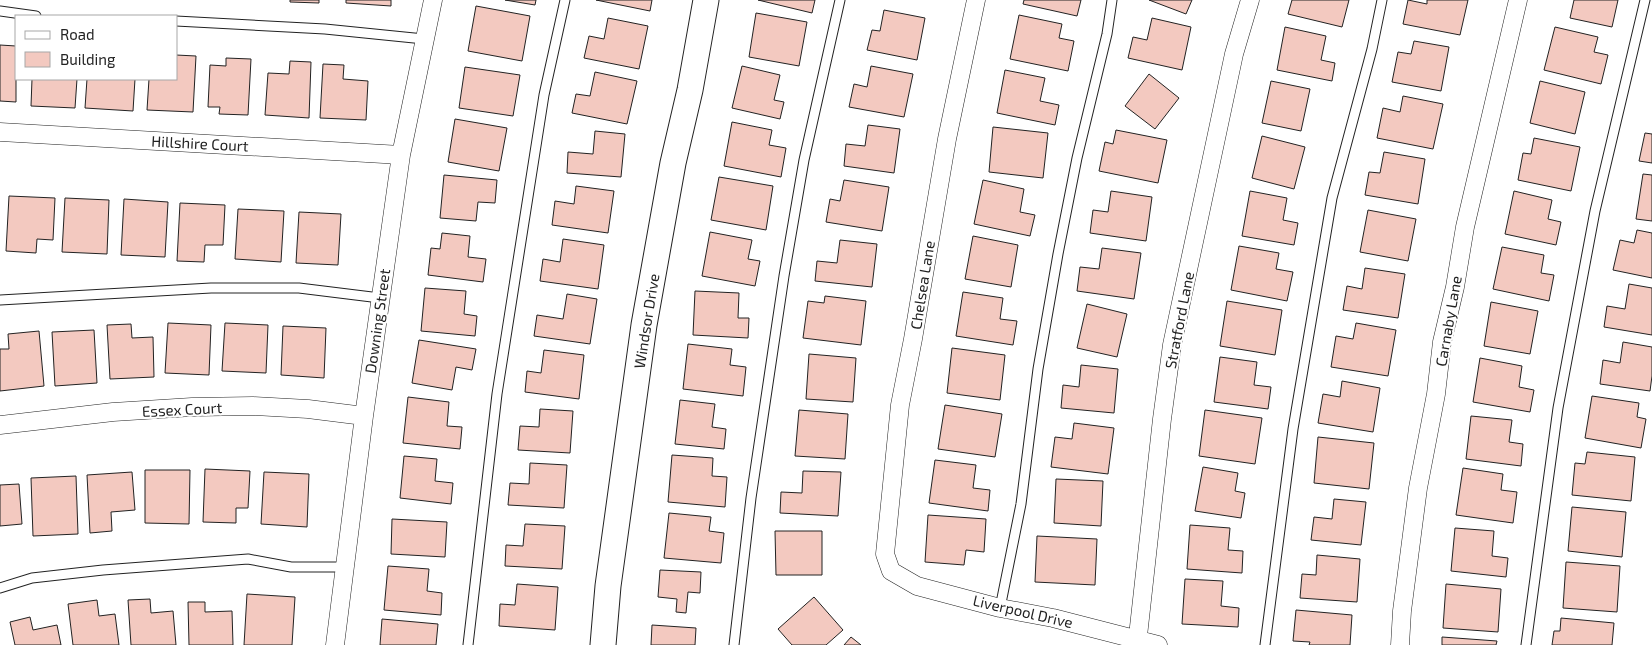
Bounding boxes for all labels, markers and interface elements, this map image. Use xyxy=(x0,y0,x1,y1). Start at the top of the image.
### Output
legend xyxy=(15,15,178,80)
text: Road xyxy=(60,25,95,43)
text: Building xyxy=(60,50,116,68)
street label: Hillshire Court xyxy=(151,131,249,155)
street label: Chelsea Lane xyxy=(906,239,938,331)
street label: Downing Street xyxy=(361,267,393,374)
street label: Stratford Lane xyxy=(1161,270,1197,370)
street label: Windsor Drive xyxy=(630,272,662,370)
street label: Carnaby Lane xyxy=(1431,274,1465,368)
street label: Essex Court xyxy=(141,398,223,420)
street label: Liverpool Drive xyxy=(971,591,1075,631)

